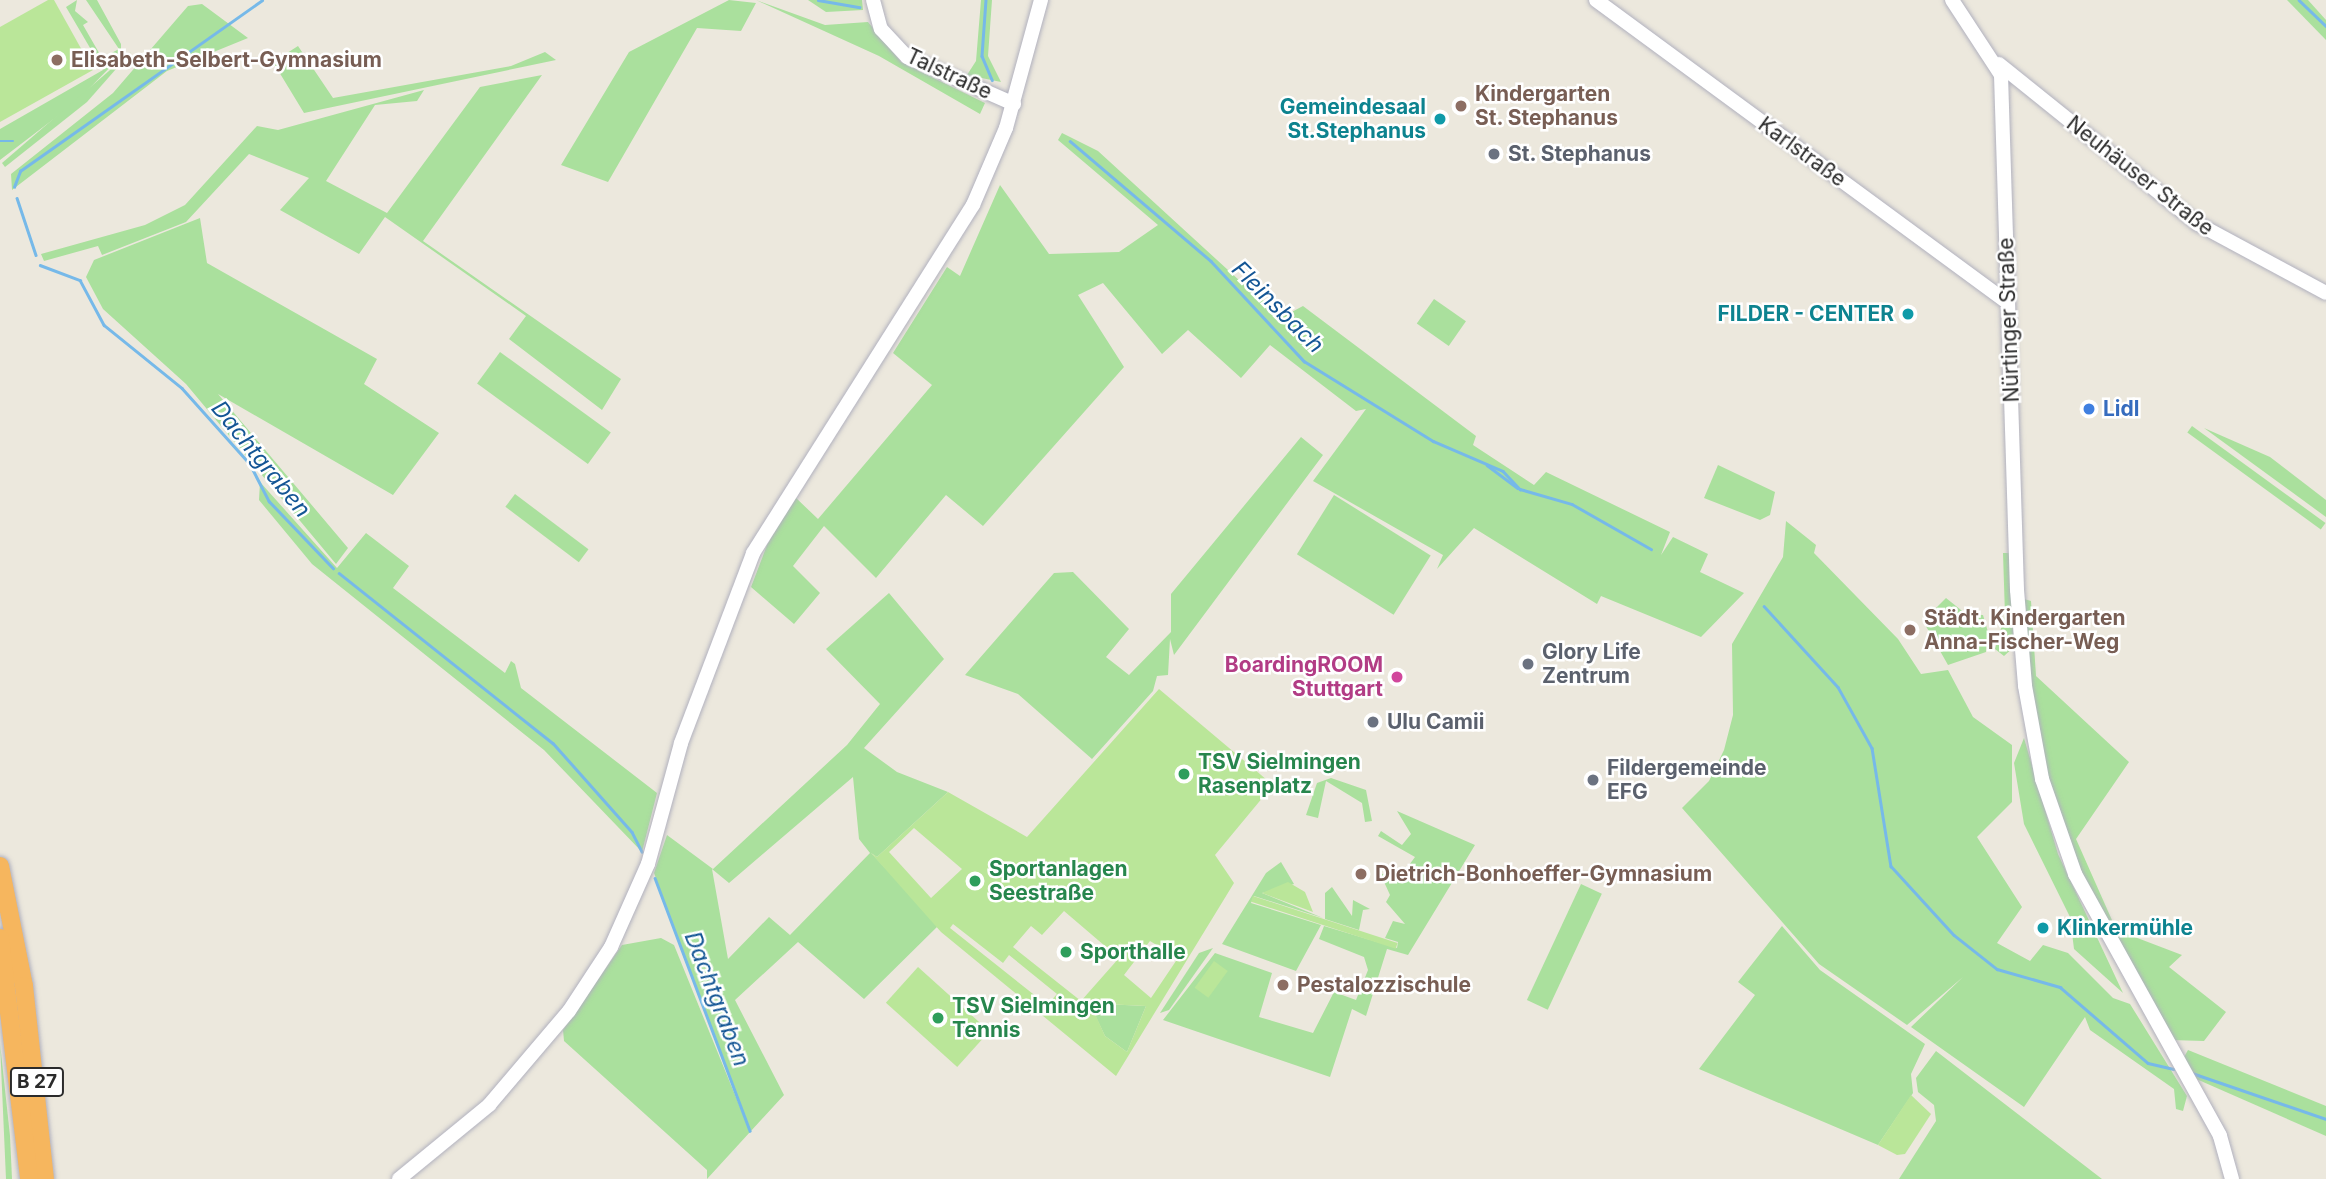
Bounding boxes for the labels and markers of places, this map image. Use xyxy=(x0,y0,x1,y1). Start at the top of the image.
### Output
place label: Elisabeth-Selbert-Gymnasium xyxy=(71,47,382,73)
marker: Elisabeth-Selbert-Gymnasium xyxy=(49,52,65,68)
place label: Kindergarten St. Stephanus xyxy=(1475,81,1619,131)
place label: Gemeindesaal St.Stephanus xyxy=(1280,94,1426,144)
marker: Kindergarten St. Stephanus xyxy=(1453,98,1469,114)
marker: Gemeindesaal St.Stephanus xyxy=(1432,111,1448,127)
place label: St. Stephanus xyxy=(1508,141,1652,167)
marker: St. Stephanus xyxy=(1486,146,1502,162)
place label: FILDER - CENTER xyxy=(1718,301,1894,327)
marker: FILDER - CENTER xyxy=(1900,306,1916,322)
place label: Lidl xyxy=(2103,396,2139,422)
marker: Lidl xyxy=(2081,401,2097,417)
place label: Städt. Kindergarten Anna-Fischer-Weg xyxy=(1924,605,2126,655)
marker: Städt. Kindergarten Anna-Fischer-Weg xyxy=(1902,622,1918,638)
place label: Glory Life Zentrum xyxy=(1542,639,1641,689)
place label: BoardingROOM Stuttgart xyxy=(1225,652,1383,702)
marker: Glory Life Zentrum xyxy=(1520,656,1536,672)
marker: BoardingROOM Stuttgart xyxy=(1389,669,1405,685)
place label: Ulu Camii xyxy=(1387,709,1484,735)
marker: Ulu Camii xyxy=(1365,714,1381,730)
place label: TSV Sielmingen Rasenplatz xyxy=(1198,749,1361,799)
place label: Fildergemeinde EFG xyxy=(1607,755,1766,805)
marker: TSV Sielmingen Rasenplatz xyxy=(1176,766,1192,782)
marker: Fildergemeinde EFG xyxy=(1585,772,1601,788)
place label: Sportanlagen Seestraße xyxy=(989,856,1128,906)
place label: Dietrich-Bonhoeffer-Gymnasium xyxy=(1375,861,1712,887)
marker: Dietrich-Bonhoeffer-Gymnasium xyxy=(1353,866,1369,882)
marker: Sportanlagen Seestraße xyxy=(967,873,983,889)
place label: Klinkermühle xyxy=(2057,915,2193,941)
marker: Klinkermühle xyxy=(2035,920,2051,936)
place label: Sporthalle xyxy=(1080,939,1186,965)
marker: Sporthalle xyxy=(1058,944,1074,960)
place label: Pestalozzischule xyxy=(1297,972,1471,998)
marker: Pestalozzischule xyxy=(1275,977,1291,993)
place label: TSV Sielmingen Tennis xyxy=(952,993,1115,1043)
marker: TSV Sielmingen Tennis xyxy=(930,1010,946,1026)

